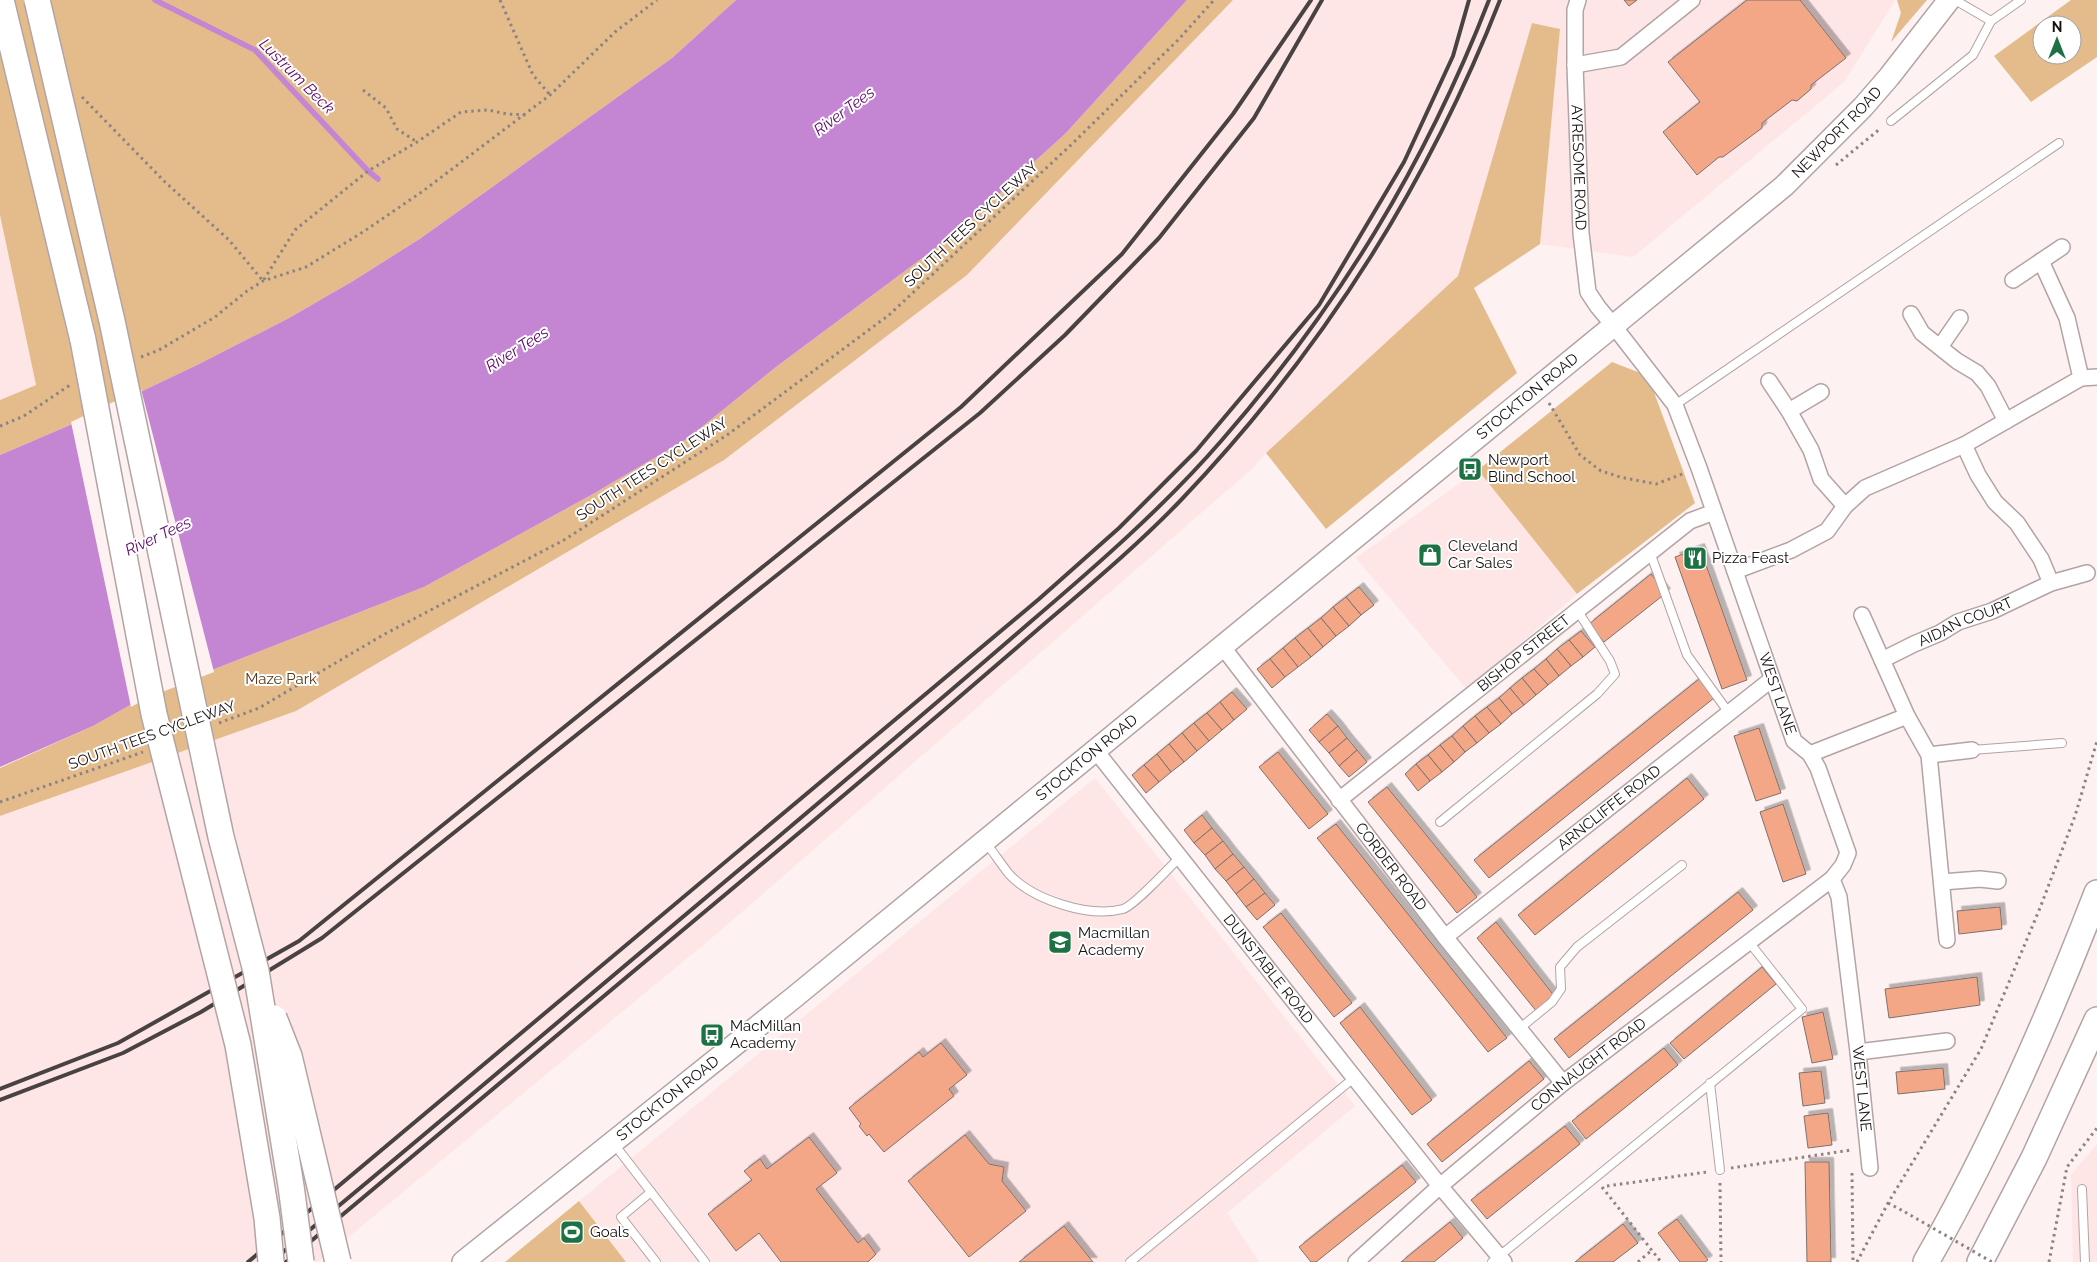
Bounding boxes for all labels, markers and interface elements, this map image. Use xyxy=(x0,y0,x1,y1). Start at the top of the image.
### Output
north arrow xyxy=(2032,15,2082,65)
text: N xyxy=(2052,19,2062,35)
water label: Lustrum Beck xyxy=(255,34,339,118)
water label: River Tees xyxy=(810,82,879,139)
street label: NEWPORT ROAD xyxy=(1788,83,1886,182)
street label: AYRESOME ROAD xyxy=(1567,104,1590,231)
street label: SOUTH TEES CYCLEWAY xyxy=(900,157,1042,291)
water label: River Tees xyxy=(482,322,552,376)
street label: STOCKTON ROAD xyxy=(1473,349,1582,443)
street label: SOUTH TEES CYCLEWAY xyxy=(573,413,731,525)
place label: Newport Blind School xyxy=(1488,451,1576,486)
bus stop icon: Newport Blind School xyxy=(1457,456,1483,482)
water label: River Tees xyxy=(122,512,194,560)
place label: Cleveland Car Sales xyxy=(1448,537,1518,572)
shop icon: Cleveland Car Sales xyxy=(1417,542,1443,568)
restaurant icon: Pizza Feast xyxy=(1682,545,1708,571)
place label: Pizza Feast xyxy=(1712,549,1789,567)
street label: AIDAN COURT xyxy=(1916,593,2016,650)
street label: BISHOP STREET xyxy=(1474,611,1574,695)
street label: WEST LANE xyxy=(1755,650,1800,737)
park label: Maze Park xyxy=(245,670,317,688)
street label: SOUTH TEES CYCLEWAY xyxy=(66,696,238,774)
street label: STOCKTON ROAD xyxy=(1032,711,1141,805)
street label: ARNCLIFFE ROAD xyxy=(1554,761,1665,854)
street label: CORDER ROAD xyxy=(1352,819,1431,915)
street label: DUNSTABLE ROAD xyxy=(1220,911,1317,1028)
place label: Macmillan Academy xyxy=(1078,924,1150,959)
school or university icon: Macmillan Academy xyxy=(1047,929,1073,955)
street label: CONNAUGHT ROAD xyxy=(1527,1014,1650,1115)
place label: MacMillan Academy xyxy=(730,1017,801,1052)
bus stop icon: MacMillan Academy xyxy=(699,1022,725,1048)
street label: WEST LANE xyxy=(1848,1045,1875,1132)
street label: STOCKTON ROAD xyxy=(613,1052,723,1145)
sports icon: Goals xyxy=(559,1219,585,1245)
place label: Goals xyxy=(590,1223,629,1241)

